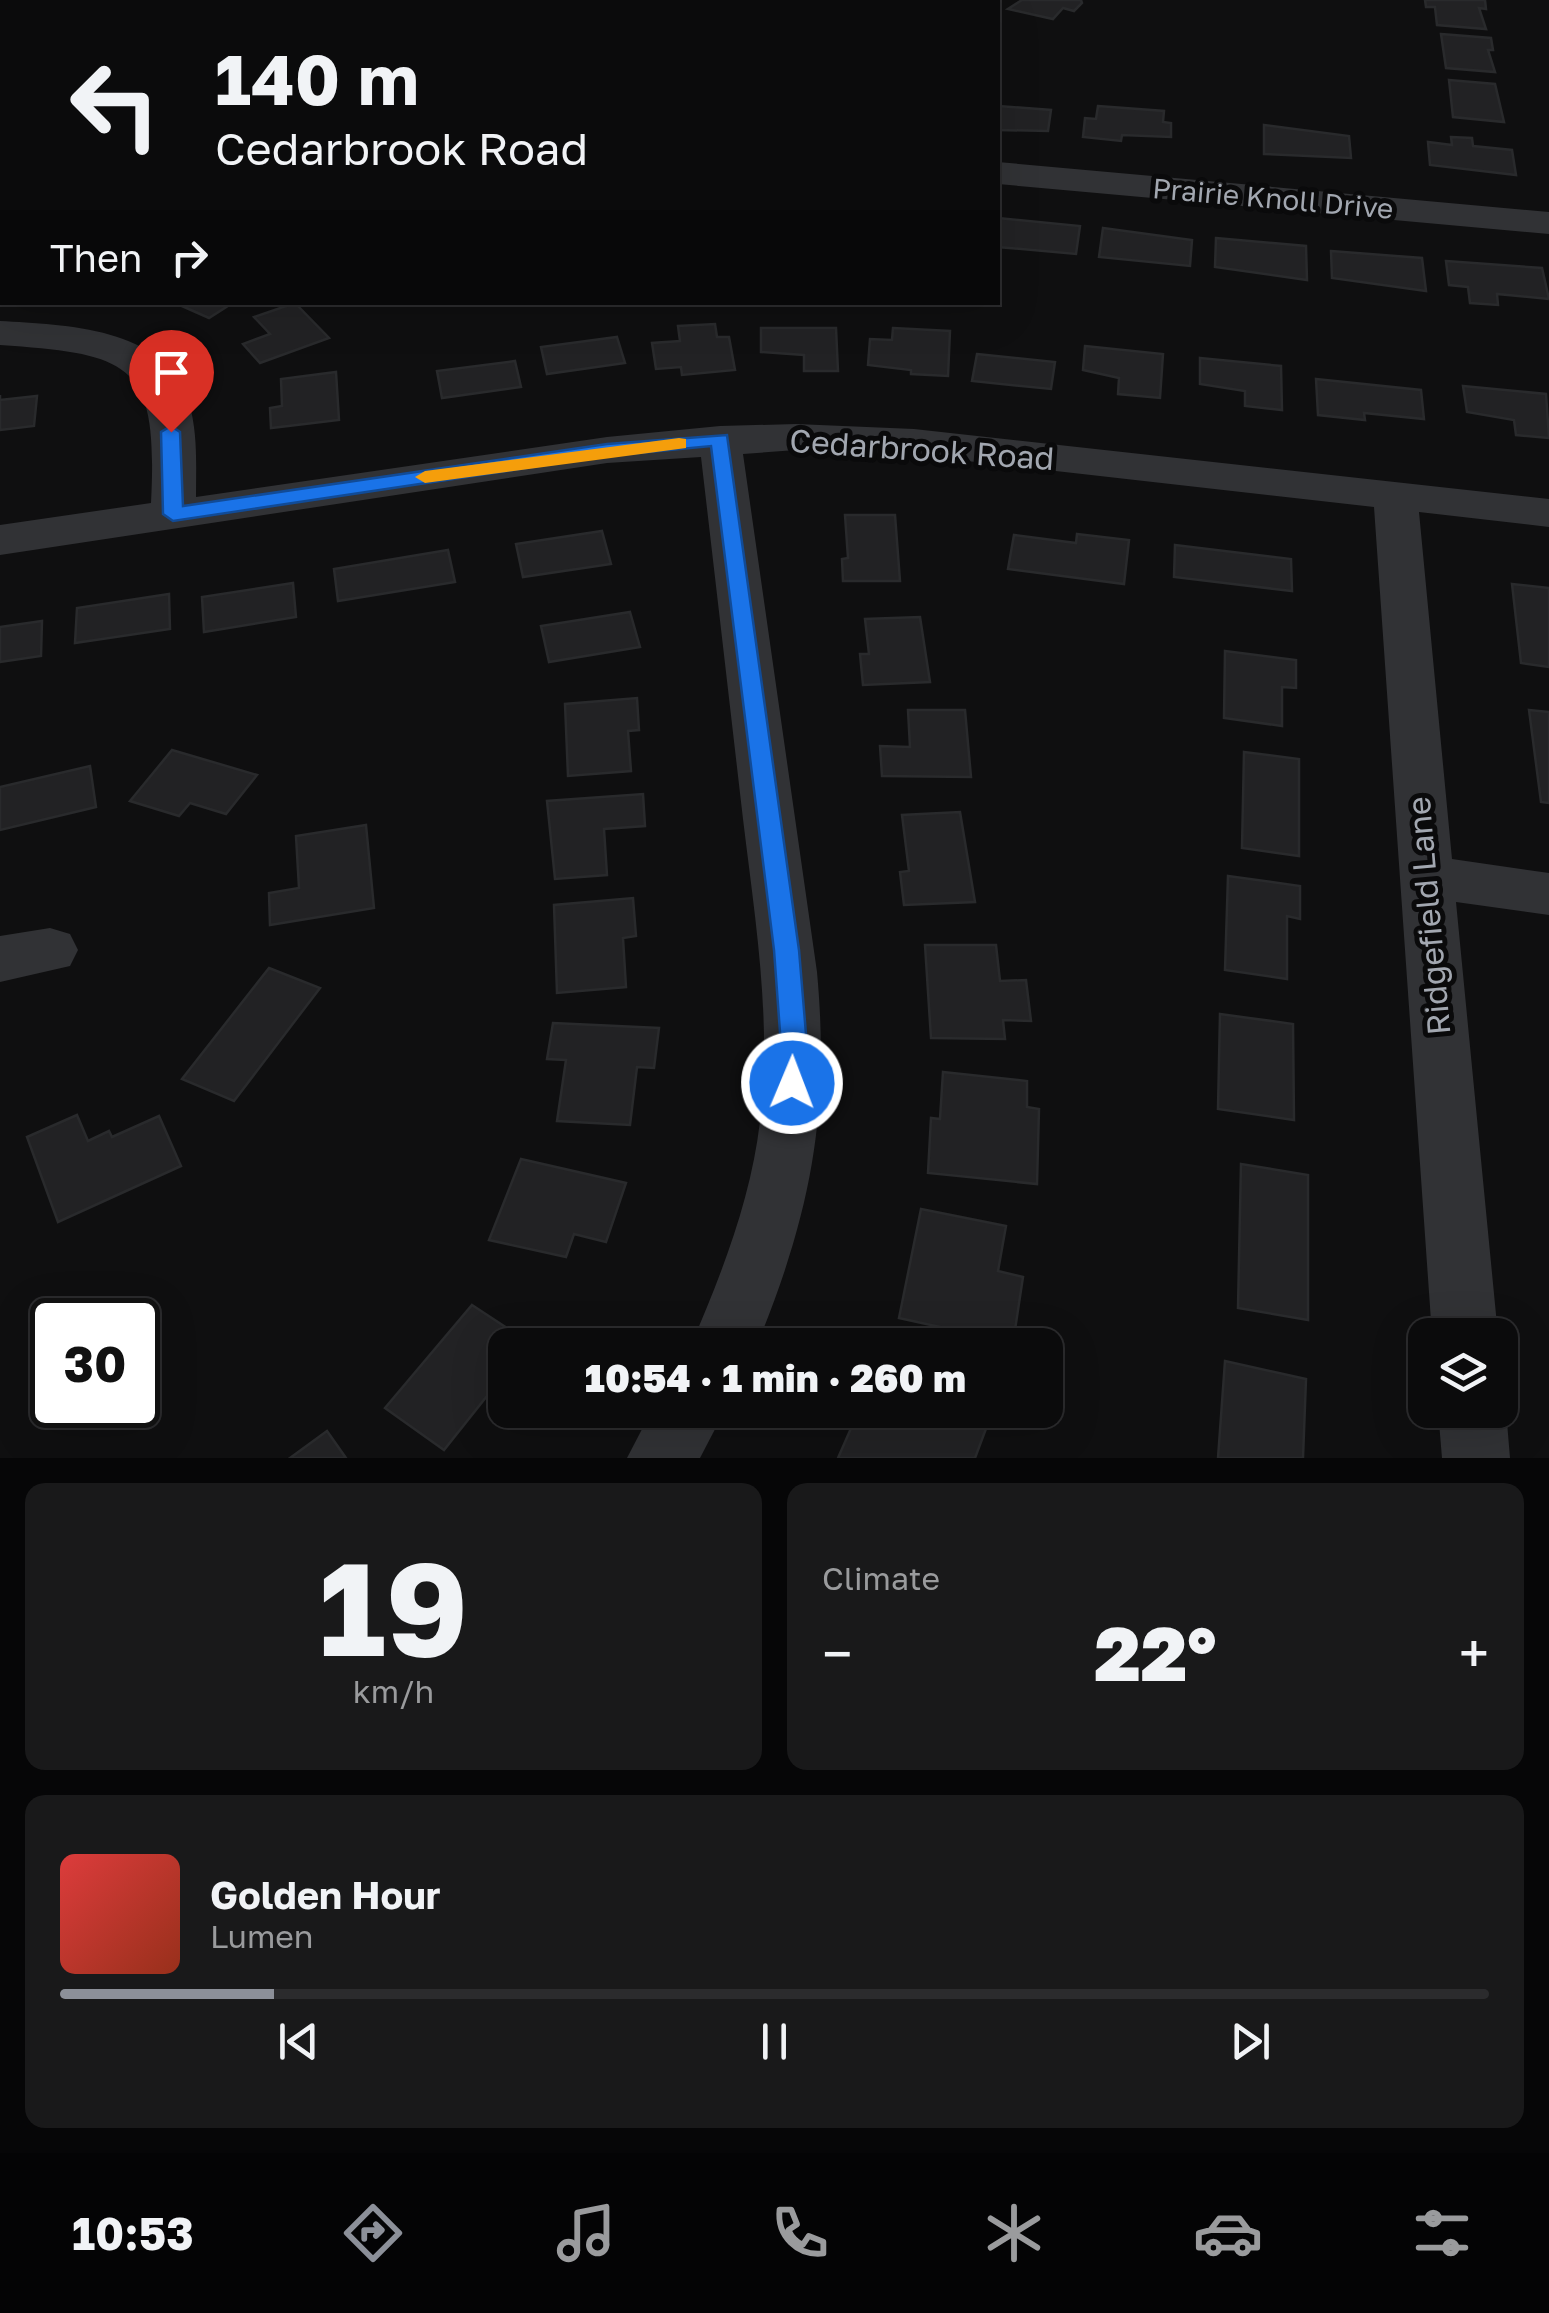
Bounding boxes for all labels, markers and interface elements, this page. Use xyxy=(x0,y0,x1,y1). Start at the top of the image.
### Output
text: 140 m xyxy=(215,36,419,120)
icon: left xyxy=(50,40,180,170)
text: Cedarbrook Road xyxy=(215,121,588,175)
street label: Prairie Knoll Drive xyxy=(1151,171,1395,225)
icon: right xyxy=(162,230,217,285)
text: Then xyxy=(50,235,142,280)
pin xyxy=(129,330,214,433)
icon: arrive xyxy=(144,345,199,400)
street label: Cedarbrook Road xyxy=(788,421,1056,477)
street label: Ridgefield Lane xyxy=(1399,795,1457,1037)
position arrow xyxy=(740,1031,844,1135)
speed limit sign: 30 xyxy=(30,1298,160,1428)
map controls xyxy=(1408,1318,1518,1428)
button: layers xyxy=(1408,1318,1518,1428)
text: 10:54 · 1 min · 260 m xyxy=(585,1355,966,1400)
text: 19 xyxy=(319,1529,468,1685)
text: Climate xyxy=(822,1559,940,1597)
text: 22° xyxy=(1094,1607,1217,1698)
text: − xyxy=(822,1620,852,1686)
text: + xyxy=(1459,1620,1489,1686)
text: km/h xyxy=(353,1672,434,1710)
text: Golden Hour xyxy=(210,1872,441,1917)
text: Lumen xyxy=(210,1917,314,1955)
icon: previous xyxy=(271,2014,326,2069)
icon: pause xyxy=(747,2014,802,2069)
icon: next xyxy=(1223,2014,1278,2069)
icon: directions xyxy=(338,2198,408,2268)
icon: music xyxy=(551,2198,621,2268)
icon: phone xyxy=(765,2198,835,2268)
icon: climate xyxy=(979,2198,1049,2268)
icon: car xyxy=(1193,2198,1263,2268)
icon: filters xyxy=(1407,2198,1477,2268)
text: 10:53 xyxy=(72,2206,194,2260)

